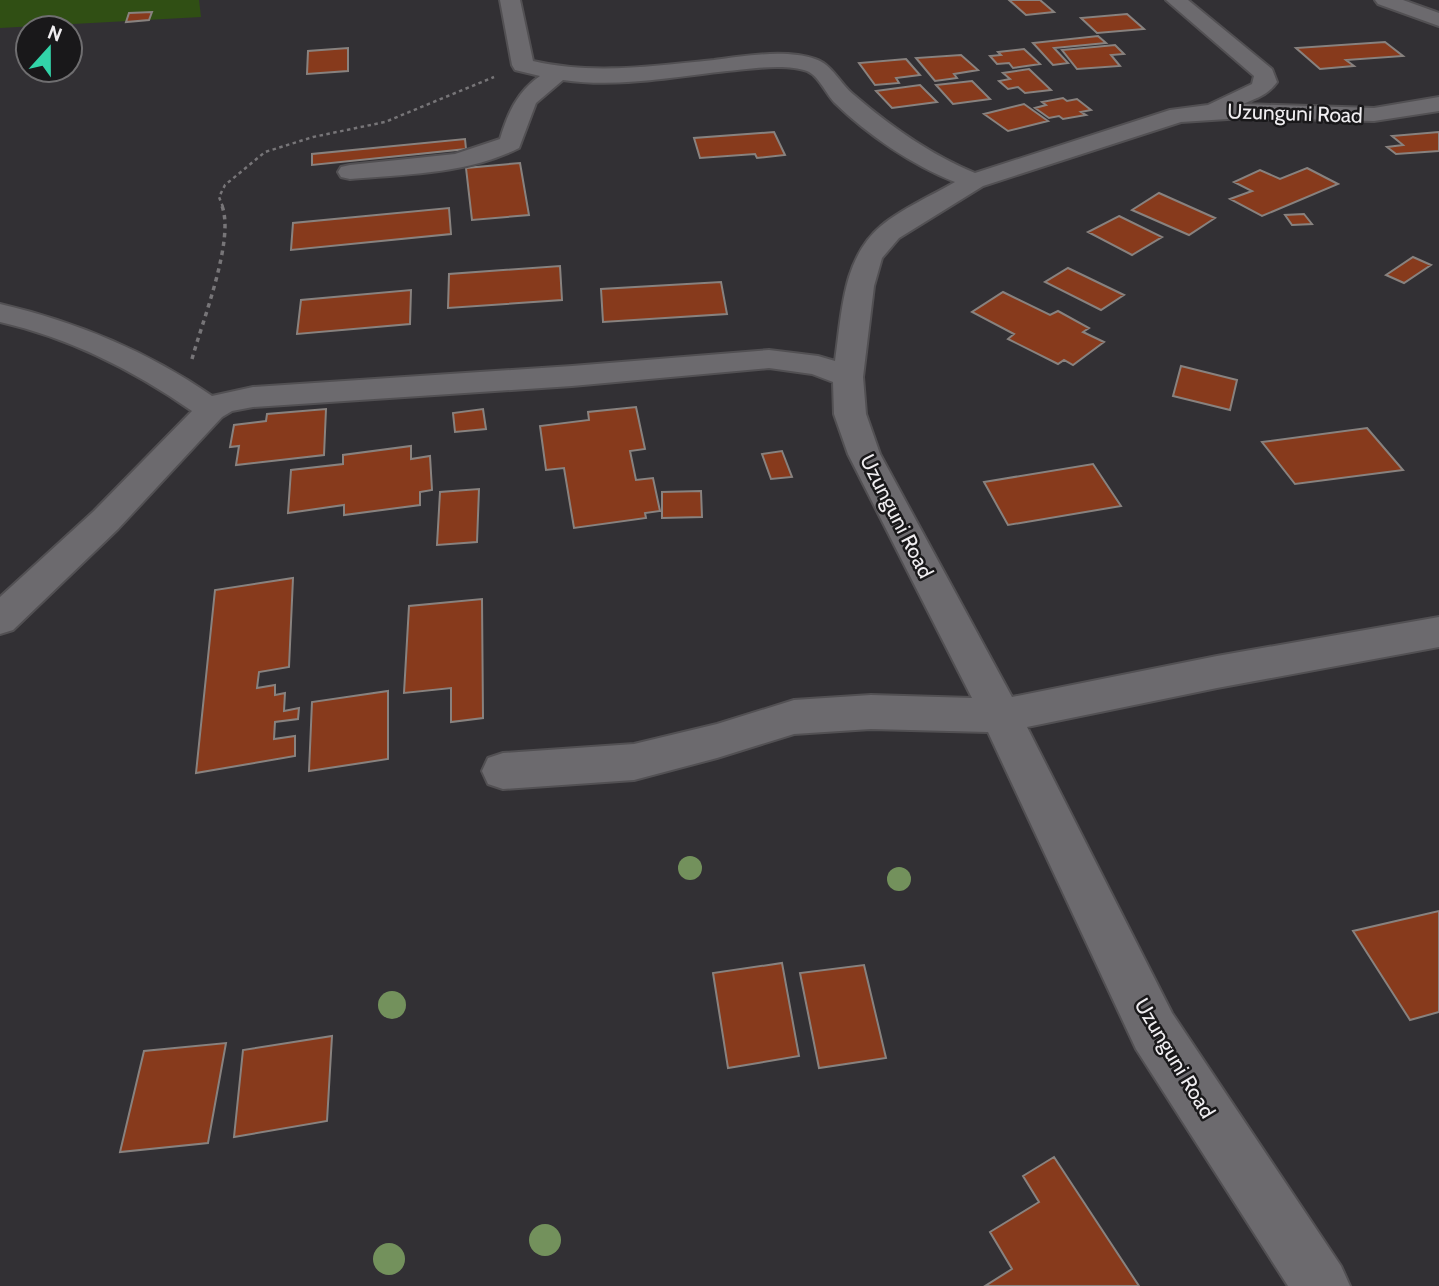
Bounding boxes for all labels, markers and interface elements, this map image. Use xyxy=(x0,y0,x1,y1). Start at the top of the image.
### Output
north arrow xyxy=(14,14,84,84)
text: N xyxy=(45,20,65,47)
street label: Uzunguni Road xyxy=(1227,98,1363,128)
street label: Uzunguni Road xyxy=(855,450,939,582)
street label: Uzunguni Road xyxy=(1129,993,1221,1123)

